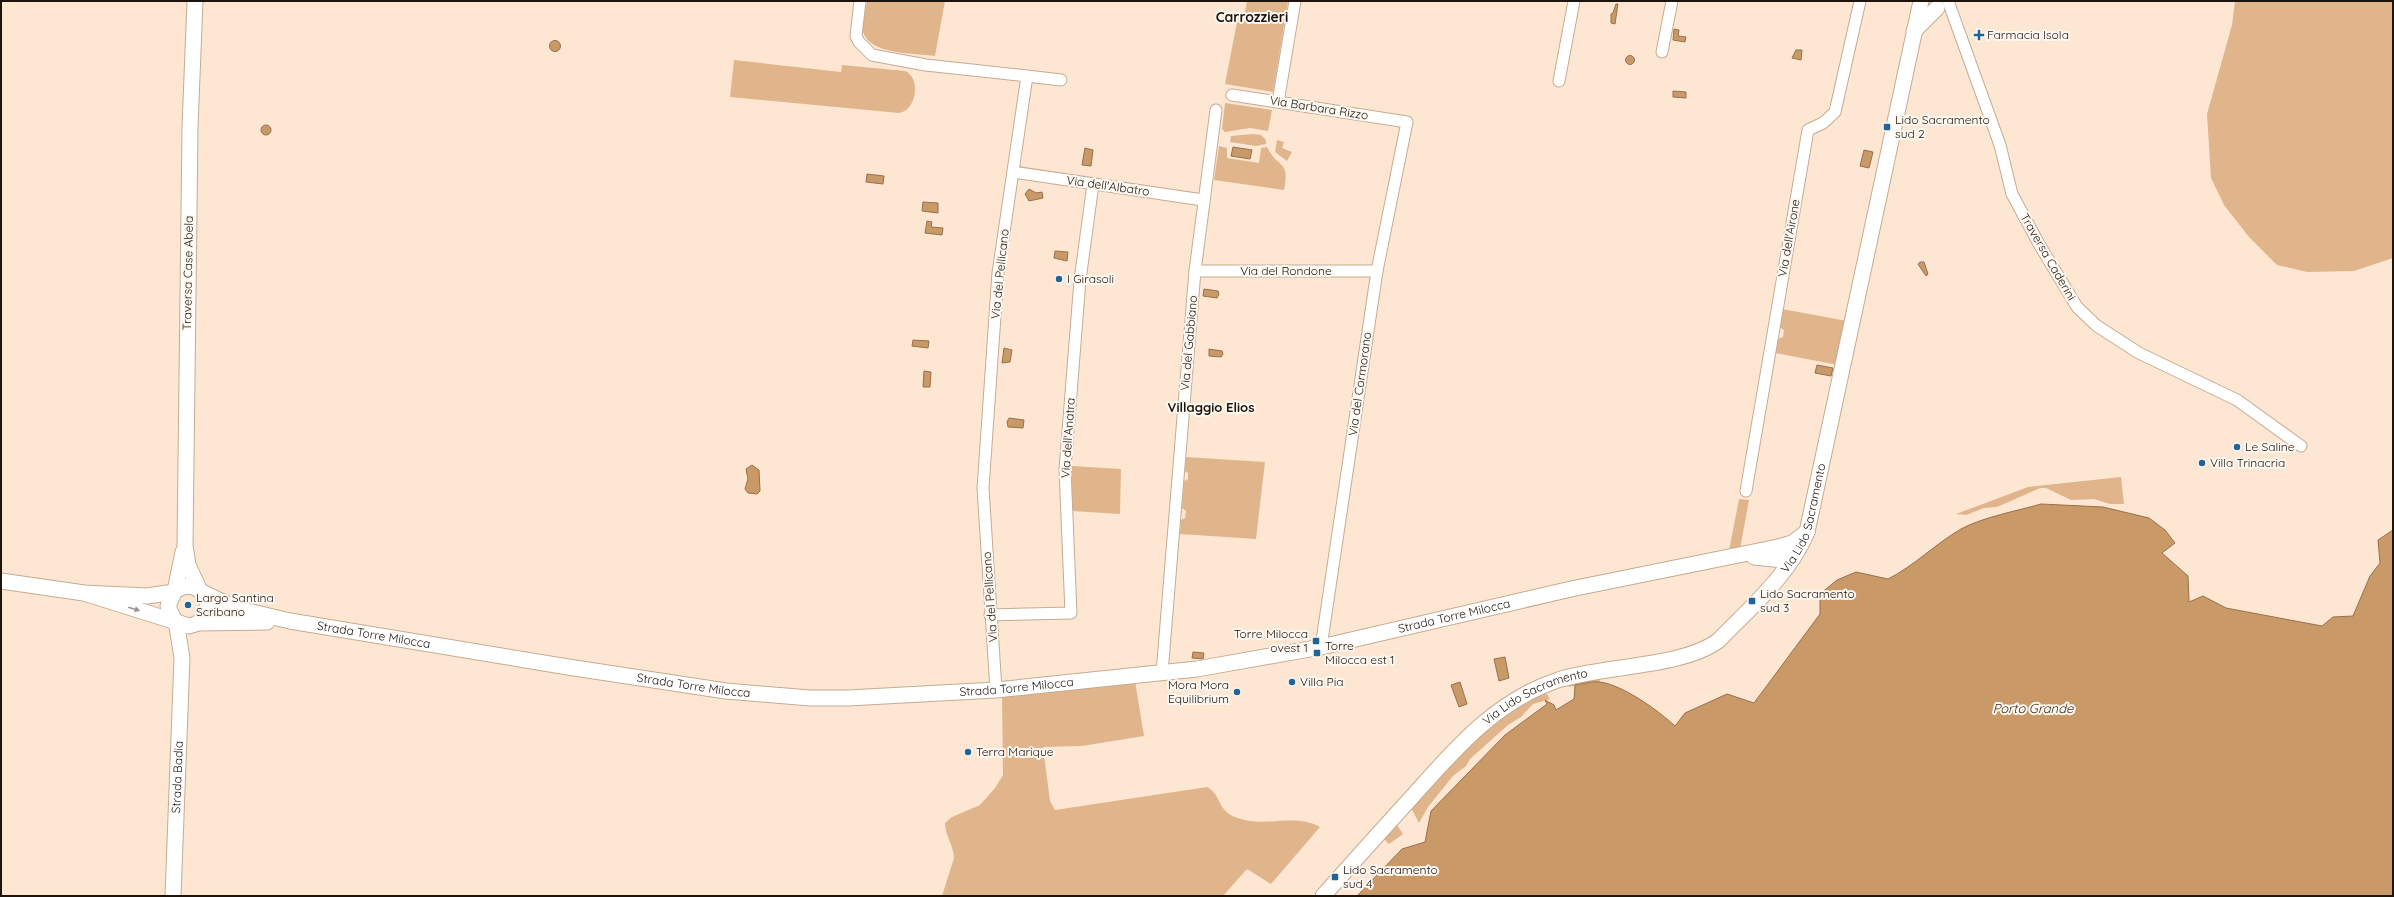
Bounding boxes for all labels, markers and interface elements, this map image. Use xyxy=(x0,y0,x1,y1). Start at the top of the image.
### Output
district label: Carrozzieri xyxy=(1216,8,1288,26)
place label: Farmacia Isola xyxy=(1987,27,2069,42)
marker: Farmacia Isola xyxy=(1974,30,1984,40)
street label: Via Barbara Rizzo xyxy=(1269,92,1369,123)
place label: Lido Sacramento sud 2 xyxy=(1895,112,1990,141)
marker: Lido Sacramento sud 2 xyxy=(1882,122,1892,132)
street label: Via dell'Albatro xyxy=(1066,172,1151,199)
street label: Via dell'Airone xyxy=(1774,198,1803,278)
street label: Traversa Caderini xyxy=(2017,211,2079,303)
street label: Traversa Case Abela xyxy=(179,216,196,330)
street label: Via del Pellicano xyxy=(987,228,1012,320)
street label: Via del Rondone xyxy=(1240,263,1332,278)
place label: I Girasoli xyxy=(1067,271,1114,286)
marker: I Girasoli xyxy=(1054,274,1064,284)
street label: Via del Gabbiano xyxy=(1177,295,1200,391)
street label: Via del Cormorano xyxy=(1345,331,1374,437)
street label: Via dell'Anatra xyxy=(1057,397,1078,479)
district label: Villaggio Elios xyxy=(1168,399,1254,415)
place label: Le Saline xyxy=(2245,439,2295,454)
marker: Le Saline xyxy=(2232,442,2242,452)
place label: Villa Trinacria xyxy=(2210,455,2285,470)
marker: Villa Trinacria xyxy=(2197,458,2207,468)
street label: Via Lido Sacramento xyxy=(1777,462,1829,575)
street label: Via del Pellicano xyxy=(979,551,1000,643)
place label: Lido Sacramento sud 3 xyxy=(1760,586,1855,615)
place label: Largo Santina Scribano xyxy=(196,590,274,619)
street label: Strada Torre Milocca xyxy=(1396,595,1512,636)
marker: Lido Sacramento sud 3 xyxy=(1747,596,1757,606)
marker: Largo Santina Scribano xyxy=(183,600,193,610)
one-way arrow xyxy=(128,606,140,612)
street label: Strada Torre Milocca xyxy=(316,618,432,651)
place label: Torre Milocca ovest 1 xyxy=(1234,626,1308,655)
marker: Torre Milocca ovest 1 xyxy=(1311,636,1321,646)
place label: Torre Milocca est 1 xyxy=(1325,638,1395,667)
marker: Torre Milocca est 1 xyxy=(1312,648,1322,658)
street label: Via Lido Sacramento xyxy=(1479,665,1589,728)
street label: Strada Torre Milocca xyxy=(636,670,751,700)
street label: Strada Torre Milocca xyxy=(959,674,1074,699)
place label: Villa Pia xyxy=(1300,674,1344,689)
place label: Mora Mora Equilibrium xyxy=(1168,677,1229,706)
marker: Villa Pia xyxy=(1287,677,1297,687)
marker: Mora Mora Equilibrium xyxy=(1232,687,1242,697)
water label: Porto Grande xyxy=(1993,700,2074,716)
street label: Strada Badia xyxy=(168,740,186,814)
place label: Terra Marique xyxy=(976,744,1054,759)
marker: Terra Marique xyxy=(963,747,973,757)
place label: Lido Sacramento sud 4 xyxy=(1343,862,1438,891)
marker: Lido Sacramento sud 4 xyxy=(1330,872,1340,882)

